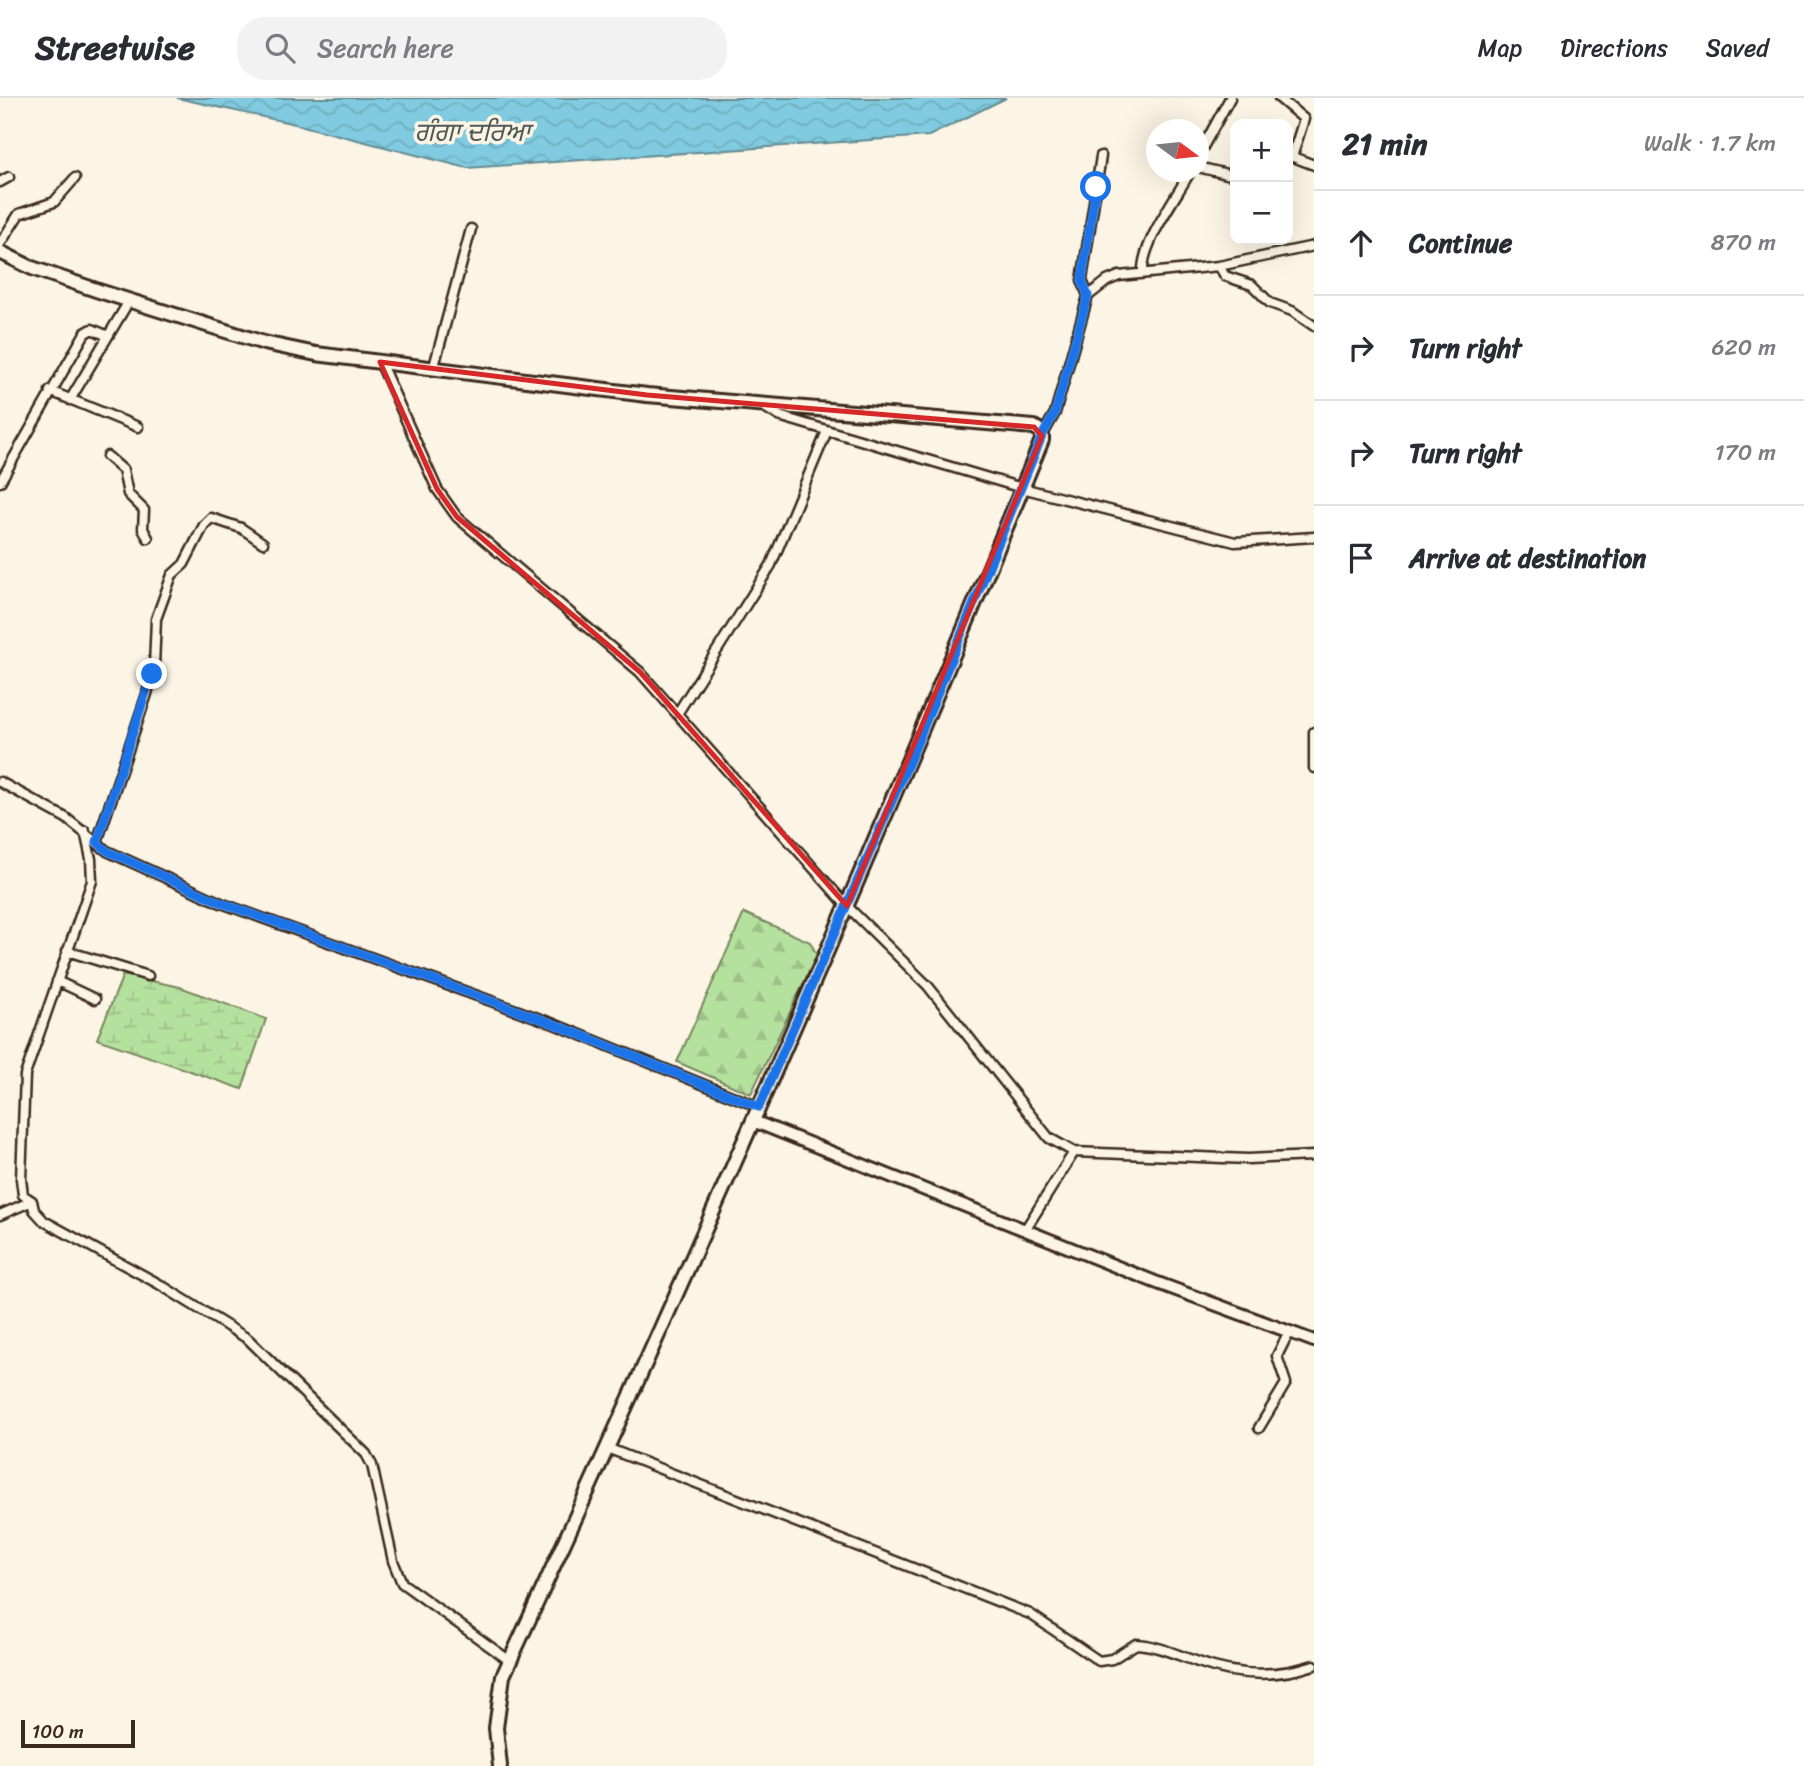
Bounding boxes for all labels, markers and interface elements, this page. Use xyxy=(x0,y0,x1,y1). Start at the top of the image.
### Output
search box xyxy=(237,17,727,80)
text: Streetwise xyxy=(35,19,195,77)
text: Search here xyxy=(317,25,454,71)
text: Map xyxy=(1478,27,1522,69)
text: Directions xyxy=(1560,27,1668,69)
text: Saved xyxy=(1706,27,1769,69)
icon: search xyxy=(261,29,299,67)
water label: ਗੰਗਾ ਦਰਿਆ xyxy=(414,109,534,155)
text: 21 min xyxy=(1342,117,1427,171)
north arrow xyxy=(1146,119,1209,182)
map controls xyxy=(1230,119,1293,245)
button: + xyxy=(1230,119,1293,182)
text: Walk · 1.7 km xyxy=(1644,123,1776,164)
route start xyxy=(1080,171,1111,202)
button: − xyxy=(1230,182,1293,245)
text: Continue xyxy=(1409,220,1512,266)
text: 870 m xyxy=(1711,222,1776,263)
icon: ahead xyxy=(1342,224,1380,262)
text: Turn right xyxy=(1409,325,1522,371)
text: 620 m xyxy=(1711,327,1776,368)
icon: right xyxy=(1342,329,1380,367)
text: Turn right xyxy=(1409,430,1522,476)
text: 170 m xyxy=(1715,432,1776,473)
icon: right xyxy=(1342,434,1380,472)
text: Arrive at destination xyxy=(1409,535,1646,581)
icon: arrive xyxy=(1342,539,1380,577)
route end xyxy=(136,658,167,689)
text: 100 m xyxy=(32,1715,84,1748)
scale bar xyxy=(21,1717,135,1749)

